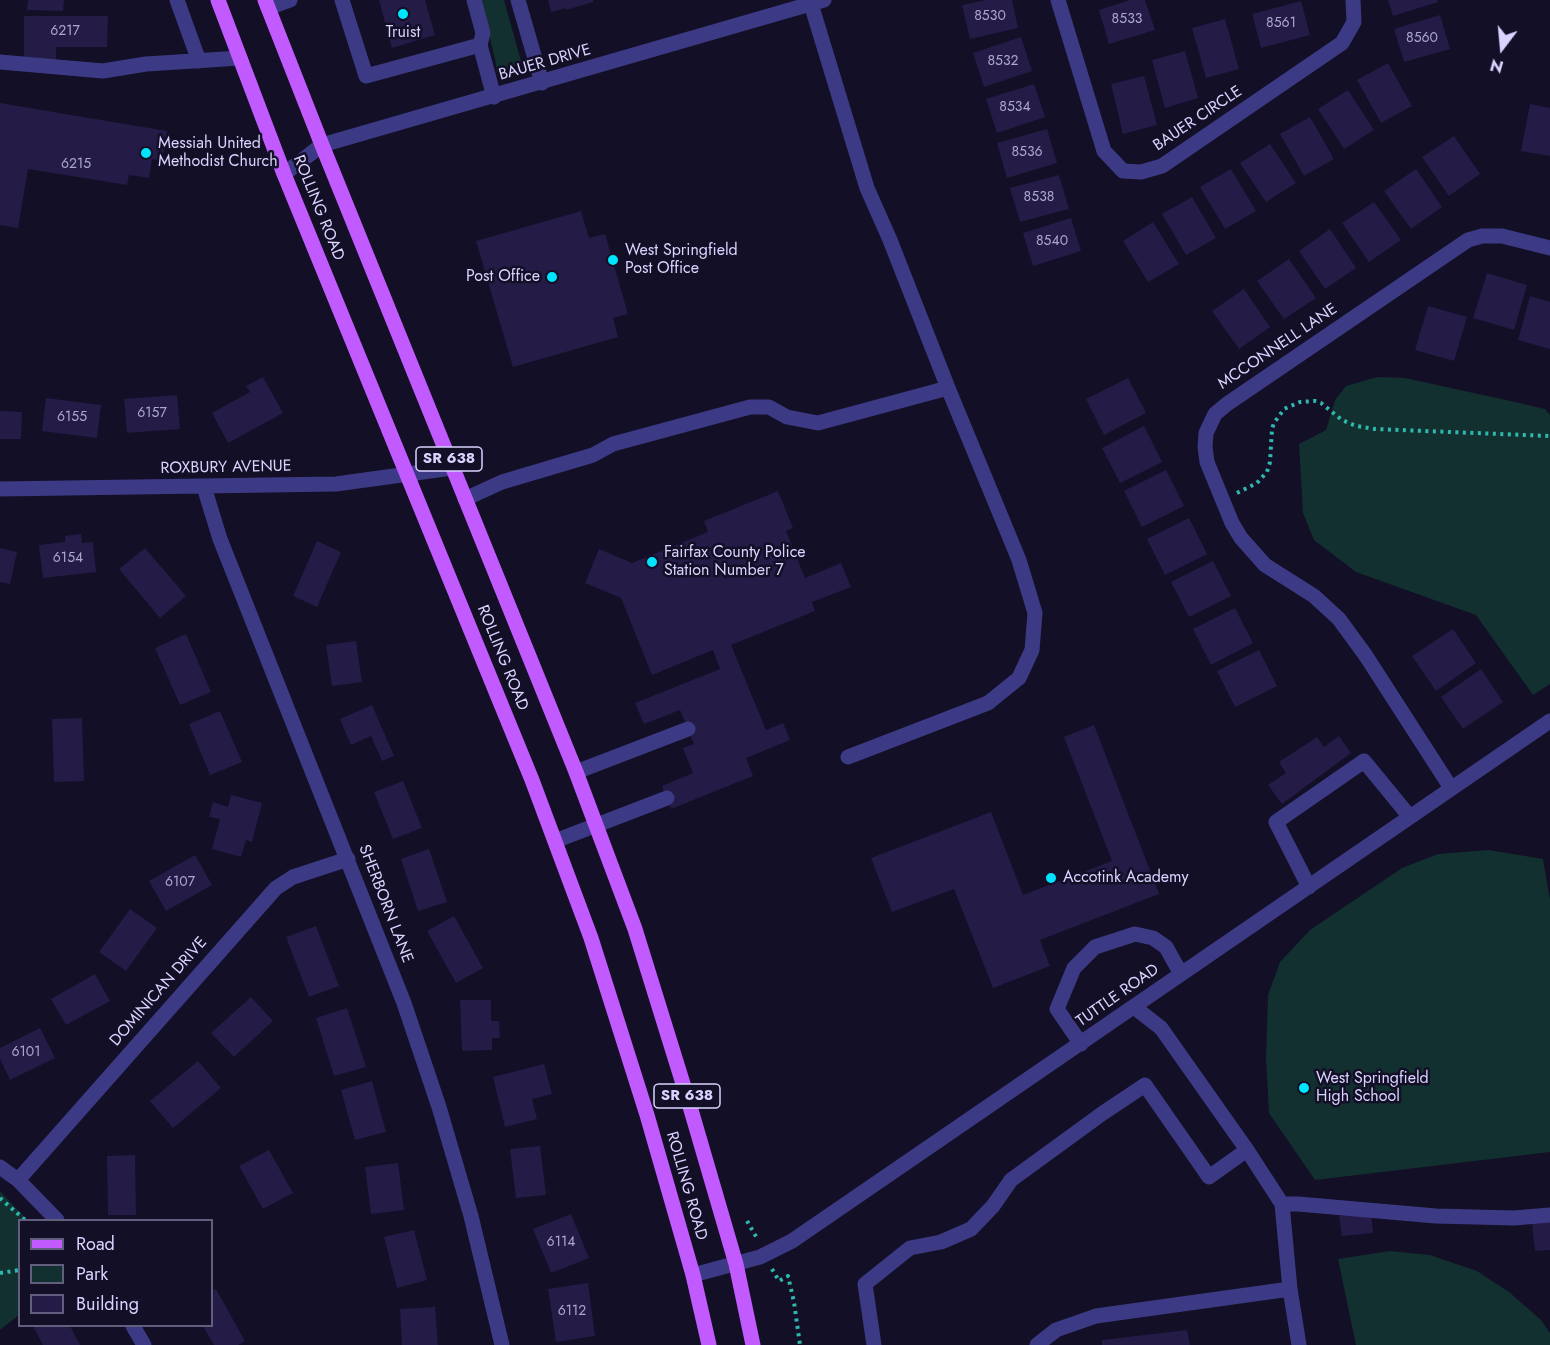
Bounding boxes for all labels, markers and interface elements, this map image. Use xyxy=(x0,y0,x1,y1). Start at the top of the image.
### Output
marker: Truist xyxy=(396,7,410,21)
house number: 8530 xyxy=(974,9,1006,25)
house number: 8533 xyxy=(1112,12,1142,28)
house number: 8561 xyxy=(1266,16,1296,32)
north arrow xyxy=(1472,18,1532,78)
place label: Truist xyxy=(386,23,420,43)
house number: 6217 xyxy=(50,24,80,40)
house number: 8560 xyxy=(1406,31,1438,47)
street label: BAUER DRIVE xyxy=(497,41,593,85)
text: N xyxy=(1488,53,1506,79)
house number: 8532 xyxy=(987,54,1019,70)
street label: BAUER CIRCLE xyxy=(1150,82,1246,156)
house number: 8534 xyxy=(999,100,1031,116)
place label: Messiah United Methodist Church xyxy=(158,134,278,172)
house number: 8536 xyxy=(1011,145,1043,161)
marker: Messiah United Methodist Church xyxy=(139,146,153,160)
street label: ROLLING ROAD xyxy=(288,152,348,264)
house number: 6215 xyxy=(61,157,91,173)
house number: 8538 xyxy=(1024,190,1054,206)
house number: 8540 xyxy=(1036,234,1068,250)
place label: West Springfield Post Office xyxy=(625,241,738,279)
marker: West Springfield Post Office xyxy=(606,253,620,267)
place label: Post Office xyxy=(466,267,540,287)
marker: Post Office xyxy=(545,270,559,284)
street label: MCCONNELL LANE xyxy=(1215,300,1341,394)
house number: 6157 xyxy=(137,406,167,422)
house number: 6155 xyxy=(57,410,87,426)
road number: SR 638 xyxy=(416,447,482,471)
street label: ROXBURY AVENUE xyxy=(160,457,292,479)
place label: Fairfax County Police Station Number 7 xyxy=(664,543,806,581)
house number: 6154 xyxy=(53,551,83,567)
marker: Fairfax County Police Station Number 7 xyxy=(645,555,659,569)
street label: ROLLING ROAD xyxy=(472,602,532,714)
street label: SHERBORN LANE xyxy=(354,842,416,966)
place label: Accotink Academy xyxy=(1063,868,1189,888)
marker: Accotink Academy xyxy=(1044,871,1058,885)
house number: 6107 xyxy=(165,875,195,891)
street label: DOMINICAN DRIVE xyxy=(106,934,212,1050)
street label: TUTTLE ROAD xyxy=(1073,961,1163,1031)
house number: 6101 xyxy=(11,1045,41,1061)
place label: West Springfield High School xyxy=(1316,1069,1429,1107)
marker: West Springfield High School xyxy=(1297,1081,1311,1095)
road number: SR 638 xyxy=(654,1084,720,1108)
street label: ROLLING ROAD xyxy=(661,1129,711,1243)
legend xyxy=(18,1219,213,1327)
text: Road xyxy=(76,1231,115,1257)
house number: 6114 xyxy=(547,1235,575,1251)
text: Park xyxy=(76,1261,108,1287)
text: Building xyxy=(76,1291,139,1317)
house number: 6112 xyxy=(558,1304,586,1320)

